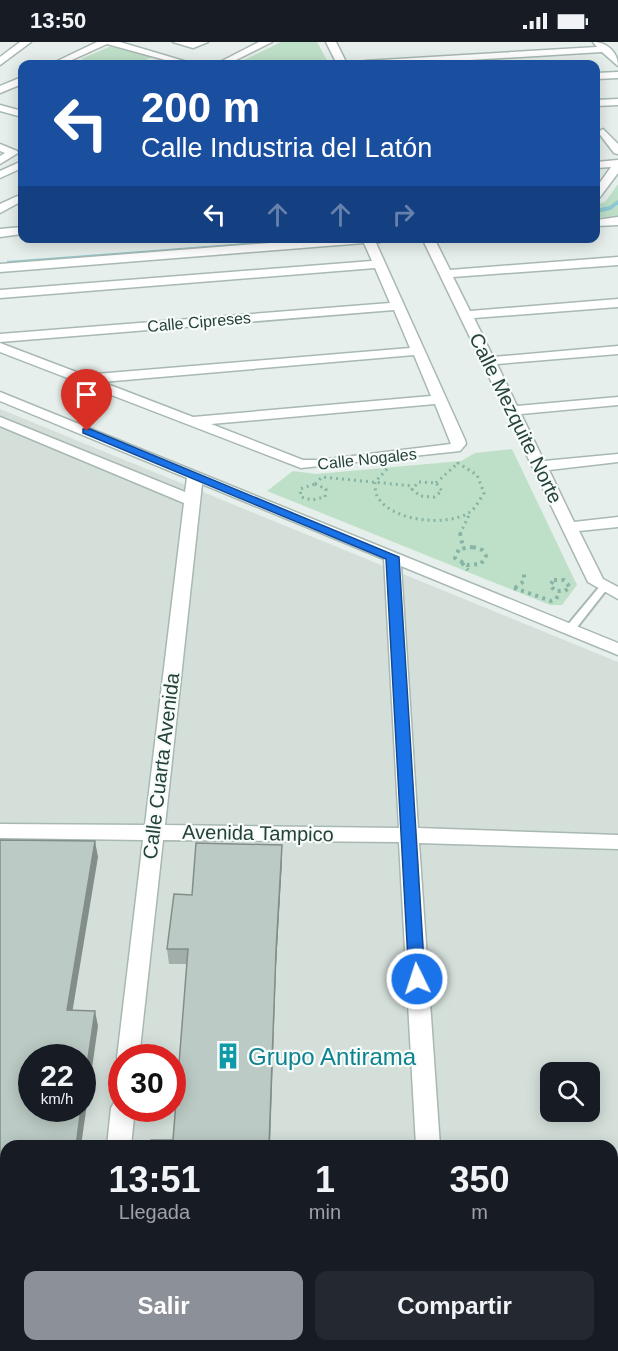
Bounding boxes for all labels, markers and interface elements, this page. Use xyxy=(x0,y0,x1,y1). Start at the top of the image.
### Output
text: 13:50 xyxy=(30,8,86,33)
icon: left xyxy=(42,84,120,162)
text: 200 m xyxy=(141,84,260,131)
text: Calle Industria del Latón xyxy=(141,133,432,163)
icon: left xyxy=(198,198,231,231)
icon: ahead xyxy=(261,198,294,231)
icon: ahead xyxy=(324,198,357,231)
icon: right xyxy=(387,198,420,231)
street label: Calle Cipreses xyxy=(146,309,252,335)
street label: Calle Mezquite Norte xyxy=(465,329,567,507)
pin xyxy=(61,369,112,431)
icon: arrive xyxy=(70,378,103,411)
street label: Calle Nogales xyxy=(317,445,417,473)
street label: Calle Cuarta Avenida xyxy=(139,671,183,860)
street label: Avenida Tampico xyxy=(182,821,334,845)
position arrow xyxy=(385,947,449,1011)
building icon: Grupo Antirama xyxy=(213,1041,243,1071)
place label: Grupo Antirama xyxy=(248,1043,417,1070)
speed limit sign: 30 xyxy=(108,1044,186,1122)
text: 22 xyxy=(40,1059,74,1092)
map controls xyxy=(540,1062,600,1122)
button: search xyxy=(540,1062,600,1122)
text: km/h xyxy=(41,1090,73,1107)
text: 13:51 xyxy=(108,1159,200,1200)
text: 1 xyxy=(315,1159,335,1200)
text: 350 xyxy=(449,1159,510,1200)
text: Llegada xyxy=(119,1201,190,1223)
text: min xyxy=(309,1201,341,1223)
text: m xyxy=(471,1201,488,1223)
button: Salir xyxy=(24,1271,303,1340)
button: Compartir xyxy=(315,1271,594,1340)

